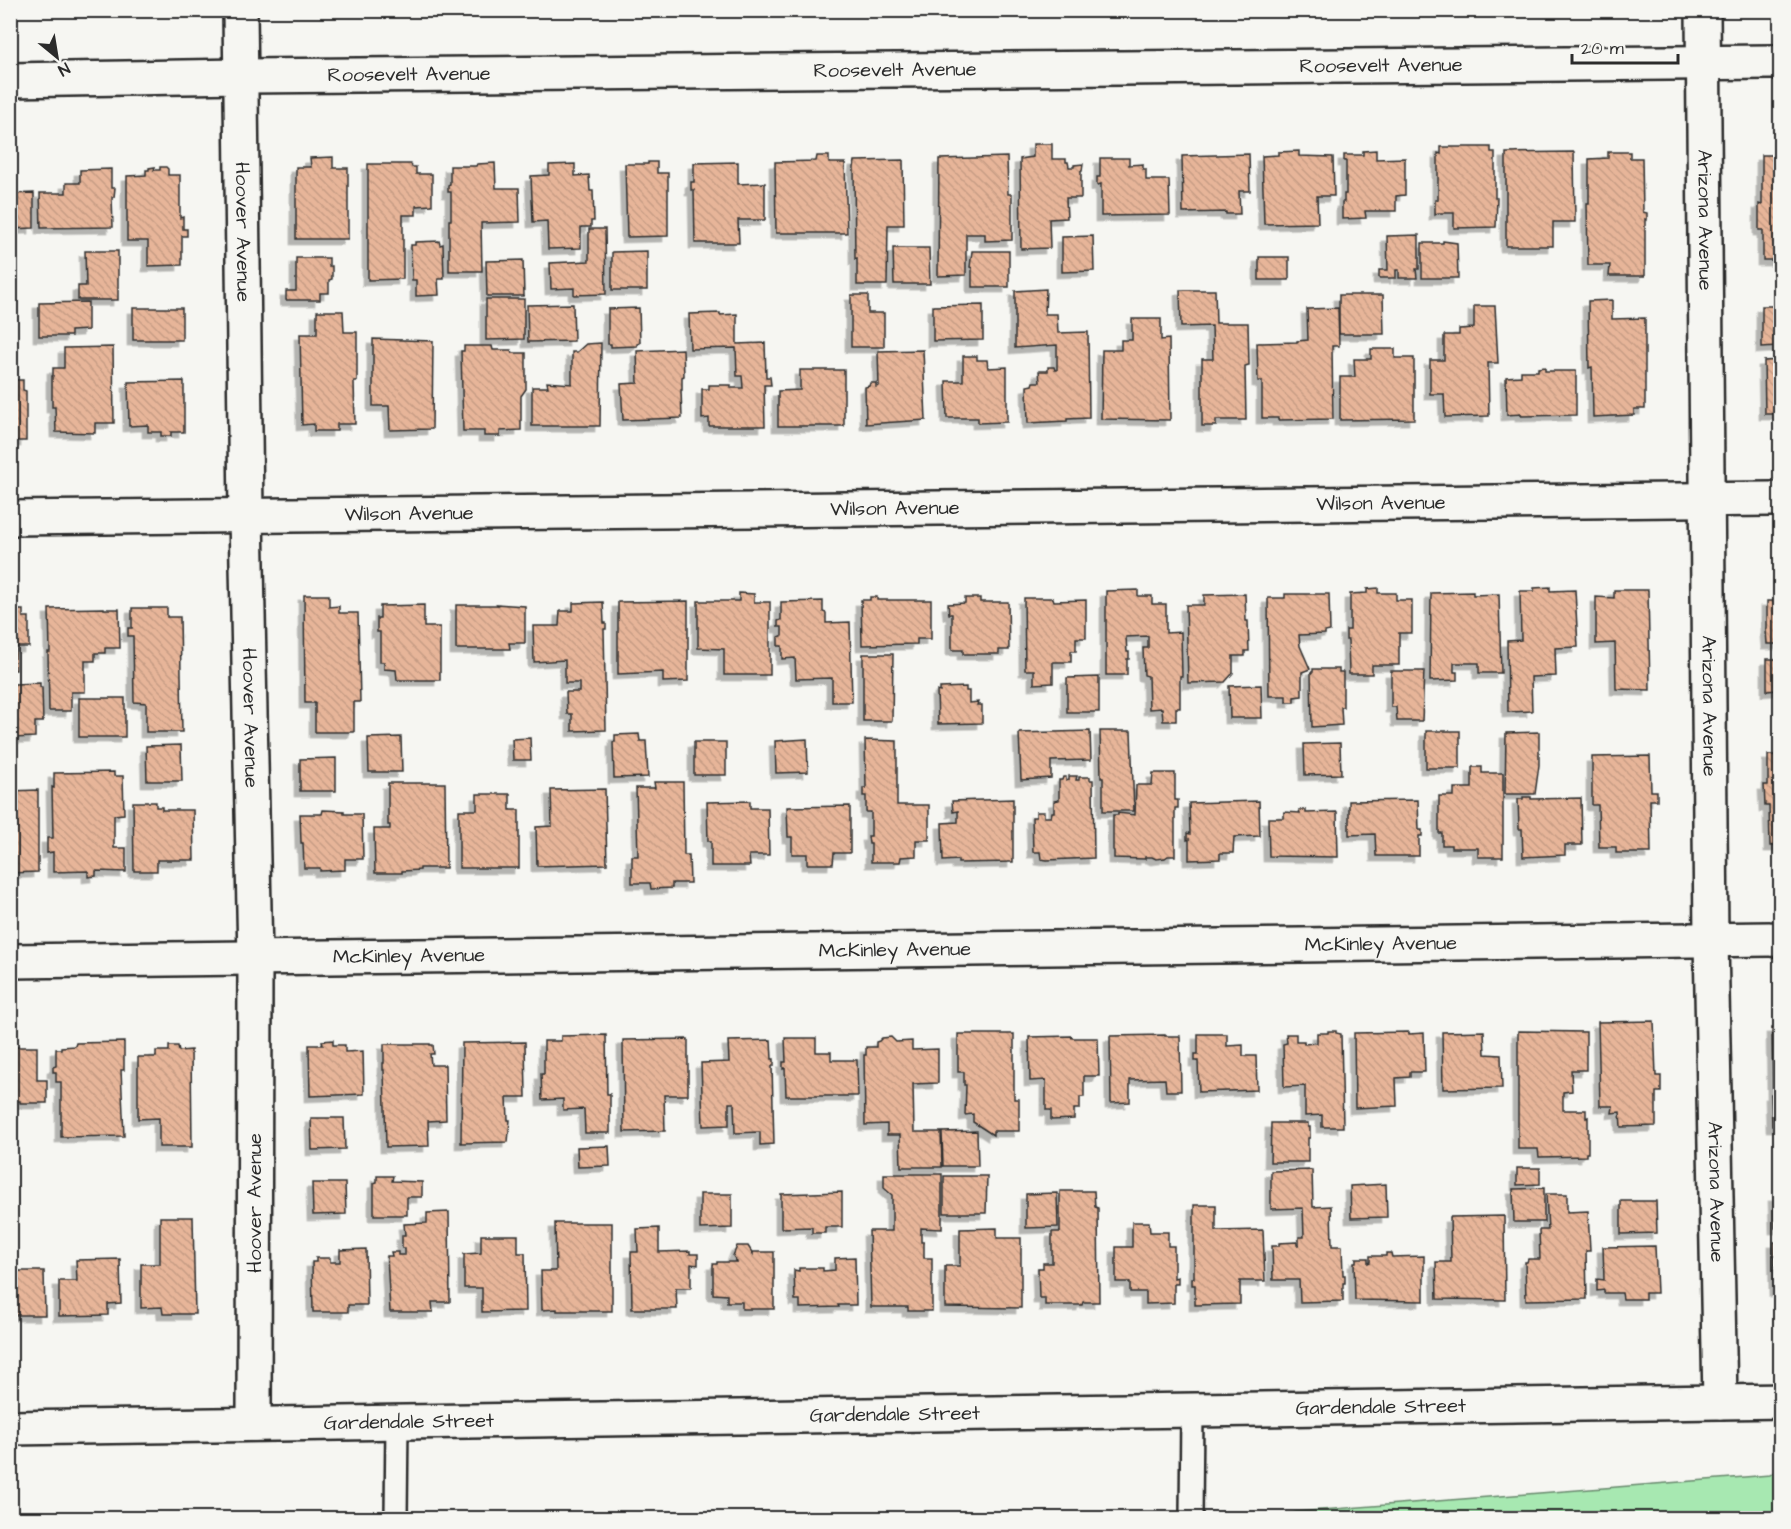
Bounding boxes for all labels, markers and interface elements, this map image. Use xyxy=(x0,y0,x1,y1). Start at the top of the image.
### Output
north arrow xyxy=(27,27,87,87)
scale bar xyxy=(1572,27,1678,65)
text: 20 m xyxy=(1581,36,1624,61)
street label: Roosevelt Avenue xyxy=(1299,51,1463,80)
street label: Roosevelt Avenue xyxy=(813,55,977,85)
text: N xyxy=(54,57,74,81)
street label: Roosevelt Avenue xyxy=(327,60,491,89)
street label: Arizona Avenue xyxy=(1690,149,1719,291)
street label: Hoover Avenue xyxy=(228,162,257,302)
street label: Wilson Avenue xyxy=(1316,489,1446,518)
street label: Wilson Avenue xyxy=(830,494,960,523)
street label: Wilson Avenue xyxy=(344,499,474,528)
street label: Arizona Avenue xyxy=(1694,635,1724,777)
street label: Hoover Avenue xyxy=(235,648,266,788)
street label: McKinley Avenue xyxy=(1305,929,1457,959)
street label: McKinley Avenue xyxy=(819,935,971,965)
street label: McKinley Avenue xyxy=(333,941,485,971)
street label: Arizona Avenue xyxy=(1701,1121,1731,1263)
street label: Hoover Avenue xyxy=(241,1133,269,1273)
street label: Gardendale Street xyxy=(1295,1392,1466,1422)
street label: Gardendale Street xyxy=(809,1399,980,1430)
street label: Gardendale Street xyxy=(324,1407,494,1437)

